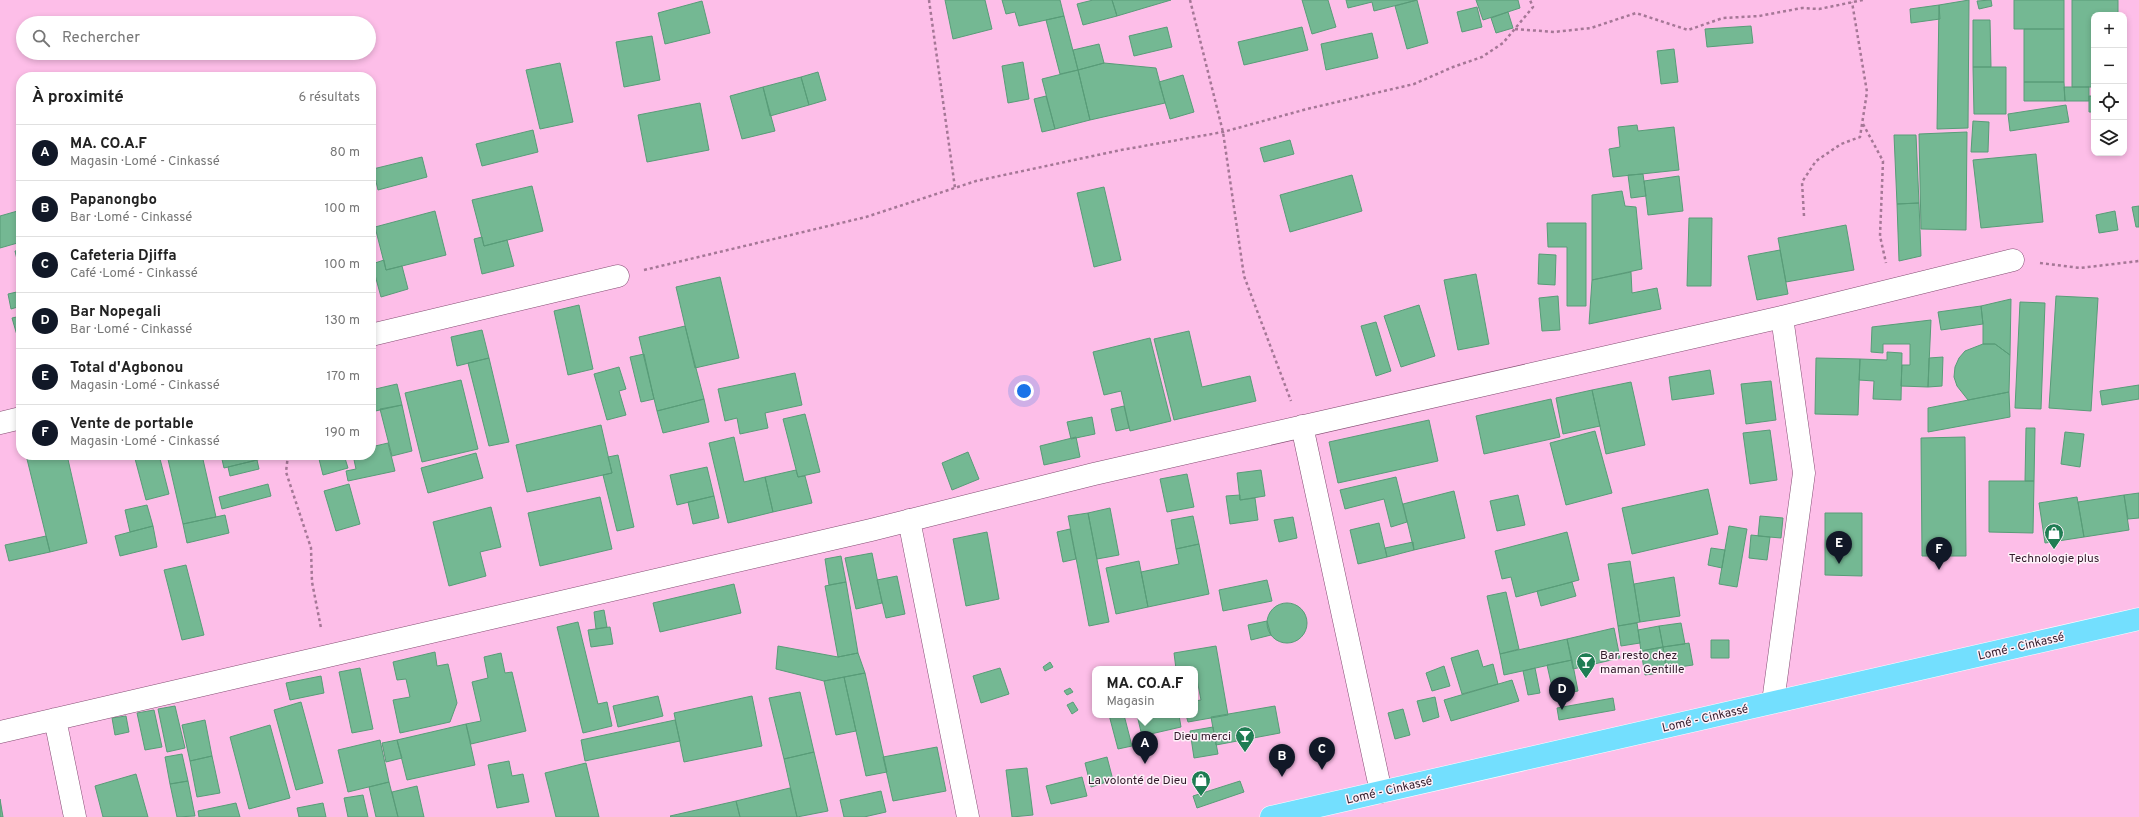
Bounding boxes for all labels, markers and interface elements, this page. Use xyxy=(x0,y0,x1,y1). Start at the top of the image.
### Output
map controls xyxy=(2091,12,2127,156)
button: + xyxy=(2091,12,2127,48)
search box xyxy=(16,16,376,60)
icon: search xyxy=(30,27,52,49)
text: Rechercher xyxy=(62,29,140,48)
button: − xyxy=(2091,48,2127,84)
button: locate xyxy=(2091,84,2127,120)
text: À proximité xyxy=(32,87,124,109)
text: 6 résultats xyxy=(298,90,360,106)
button: layers xyxy=(2091,120,2127,156)
text: MA. CO.A.F xyxy=(70,135,147,154)
text: A xyxy=(40,145,50,161)
text: 80 m xyxy=(330,145,360,161)
text: Magasin · Lomé - Cinkassé xyxy=(70,154,220,170)
text: Papanongbo xyxy=(70,191,157,210)
text: B xyxy=(41,201,49,217)
text: 100 m xyxy=(324,201,360,217)
text: Bar · Lomé - Cinkassé xyxy=(70,210,192,226)
text: Cafeteria Djiffa xyxy=(70,247,177,266)
text: C xyxy=(41,257,49,273)
text: 100 m xyxy=(324,257,360,273)
text: Café · Lomé - Cinkassé xyxy=(70,266,198,282)
text: Bar Nopegali xyxy=(70,303,161,322)
text: D xyxy=(40,313,50,329)
text: 130 m xyxy=(325,313,360,329)
text: Bar · Lomé - Cinkassé xyxy=(70,322,192,338)
text: Total d'Agbonou xyxy=(70,359,183,378)
text: E xyxy=(41,369,49,385)
text: 170 m xyxy=(326,369,360,385)
text: Magasin · Lomé - Cinkassé xyxy=(70,378,220,394)
your location xyxy=(1014,381,1034,401)
text: Vente de portable xyxy=(70,415,194,434)
text: F xyxy=(41,425,49,441)
text: 190 m xyxy=(325,425,360,441)
text: Magasin · Lomé - Cinkassé xyxy=(70,434,220,450)
shop icon: Technologie plus xyxy=(2043,522,2065,550)
pin: E xyxy=(1826,531,1852,564)
pin: F xyxy=(1926,537,1952,570)
place label: Technologie plus xyxy=(2009,551,2099,567)
street label: Lomé - Cinkassé xyxy=(1976,629,2066,665)
place label: Bar resto chez maman Gentille xyxy=(1600,648,1684,678)
bar icon: Bar resto chez maman Gentille xyxy=(1575,651,1597,679)
popup xyxy=(1092,666,1198,718)
text: MA. CO.A.F xyxy=(1107,675,1183,694)
pin: D xyxy=(1549,677,1575,710)
text: Magasin xyxy=(1107,694,1155,710)
street label: Lomé - Cinkassé xyxy=(1660,701,1750,737)
bar icon: Dieu merci xyxy=(1234,725,1256,753)
place label: Dieu merci xyxy=(1173,729,1231,745)
pin: A xyxy=(1132,731,1158,764)
pin: C xyxy=(1309,737,1335,770)
pin: B xyxy=(1269,744,1295,777)
shop icon: La volonté de Dieu xyxy=(1190,769,1212,797)
place label: La volonté de Dieu xyxy=(1088,773,1187,789)
street label: Lomé - Cinkassé xyxy=(1344,773,1434,809)

